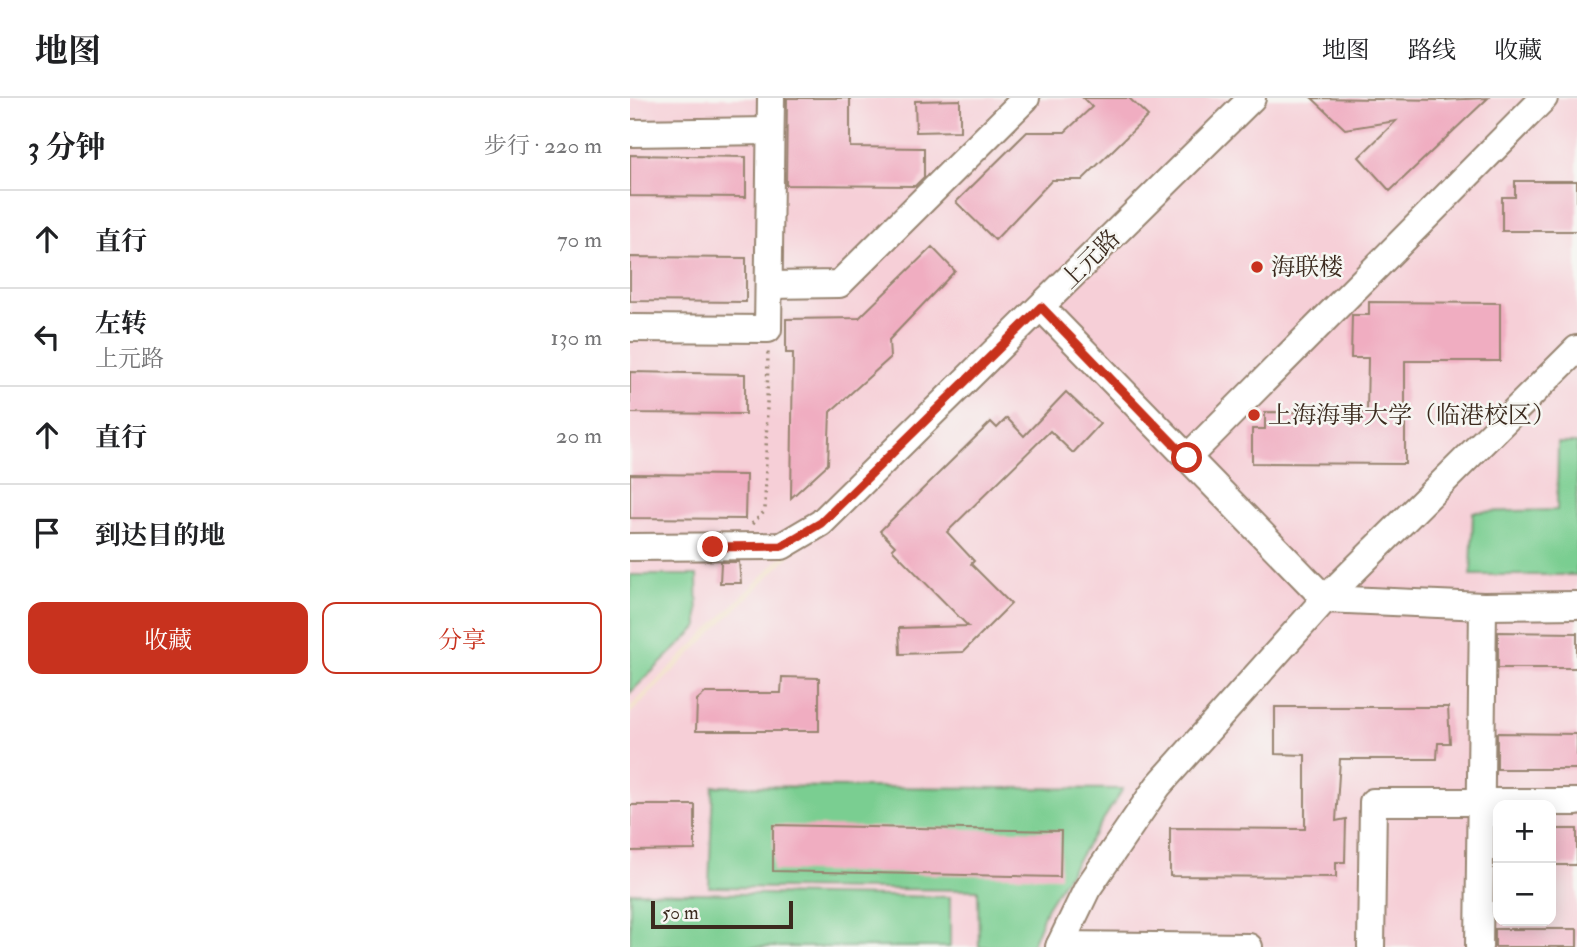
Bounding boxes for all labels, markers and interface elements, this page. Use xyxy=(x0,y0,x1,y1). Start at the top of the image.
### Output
text: 地图 xyxy=(35,31,101,72)
text: 地图 xyxy=(1322,35,1370,66)
text: 路线 xyxy=(1408,35,1456,66)
text: 收藏 xyxy=(1494,35,1542,66)
text: 3 分钟 xyxy=(28,129,106,166)
text: 步行 · 220 m xyxy=(484,131,602,160)
icon: ahead xyxy=(28,220,66,258)
street label: 上元路 xyxy=(1054,223,1127,296)
text: 70 m xyxy=(557,225,602,254)
text: 直行 xyxy=(95,226,147,258)
place label: 海联楼 xyxy=(1271,252,1343,283)
marker: 海联楼 xyxy=(1249,259,1265,275)
text: 左转 xyxy=(95,308,147,340)
icon: left xyxy=(28,318,66,356)
text: 130 m xyxy=(550,323,602,352)
text: 上元路 xyxy=(95,344,164,373)
place label: 上海海事大学（临港校区） xyxy=(1268,400,1556,431)
marker: 上海海事大学（临港校区） xyxy=(1246,407,1262,423)
icon: ahead xyxy=(28,416,66,454)
text: 20 m xyxy=(556,421,602,450)
text: 直行 xyxy=(95,422,147,454)
route start xyxy=(1171,442,1202,473)
icon: arrive xyxy=(28,514,66,552)
text: 到达目的地 xyxy=(95,520,225,552)
route end xyxy=(697,531,728,562)
button: 收藏 xyxy=(28,602,308,674)
button: 分享 xyxy=(322,602,602,674)
map controls xyxy=(1493,800,1556,926)
button: + xyxy=(1493,800,1556,863)
button: − xyxy=(1493,863,1556,926)
scale bar xyxy=(651,898,793,930)
text: 50 m xyxy=(662,901,699,925)

